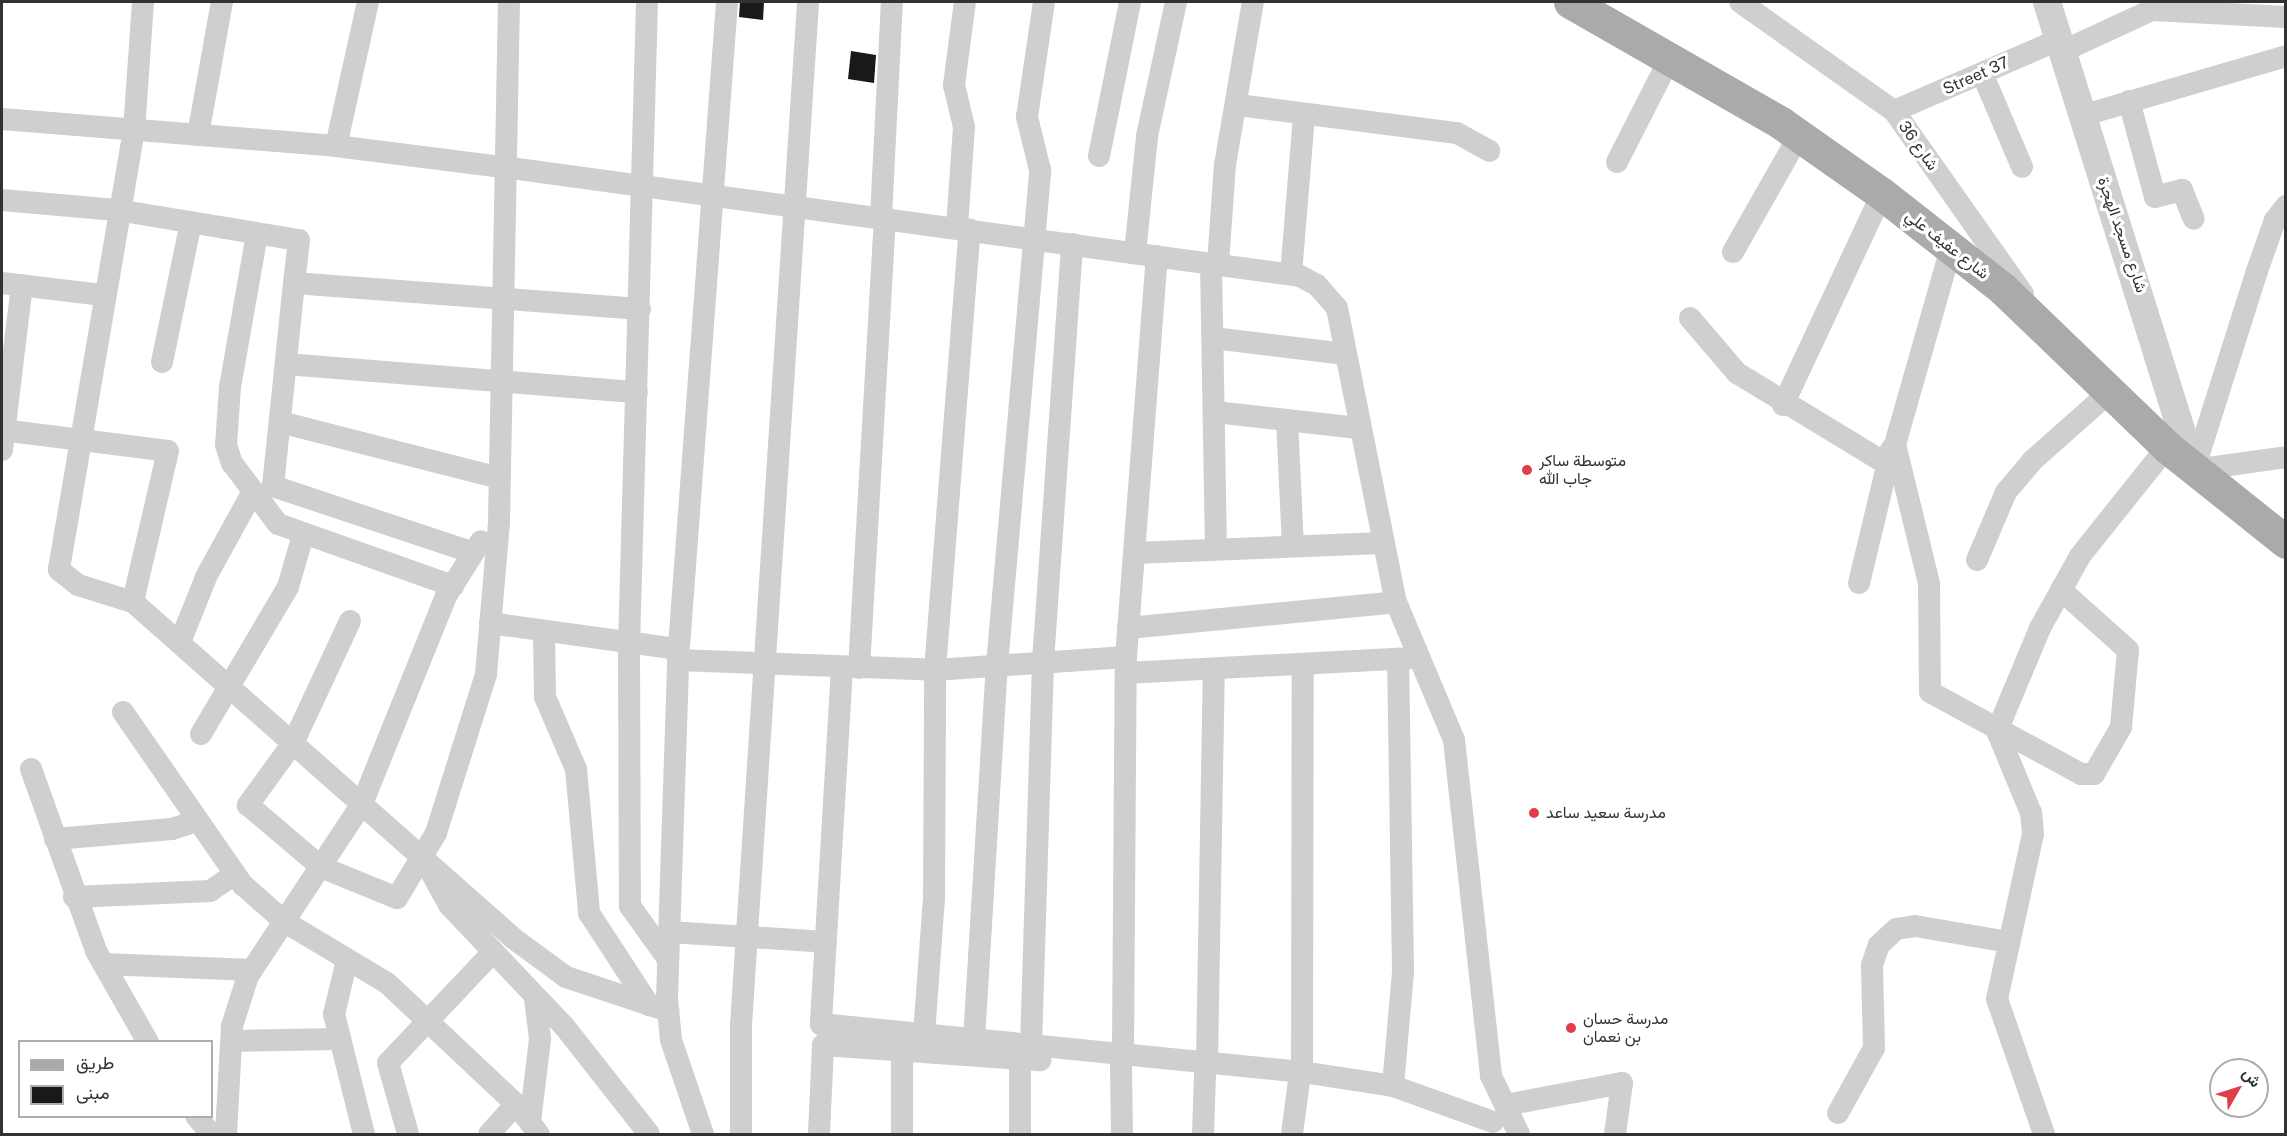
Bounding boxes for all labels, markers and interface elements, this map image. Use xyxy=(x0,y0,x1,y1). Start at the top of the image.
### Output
street label: Street 37 xyxy=(1940,53,2012,99)
street label: شارع 36 xyxy=(1894,118,1942,174)
street label: شارع مسجد الهجرة xyxy=(2093,175,2151,295)
street label: شارع عفيف علي xyxy=(1901,206,1993,284)
place label: متوسطة ساكر جاب الله xyxy=(1539,451,1626,489)
marker: متوسطة ساكر جاب الله xyxy=(1520,463,1534,477)
place label: مدرسة سعيد ساعد xyxy=(1546,803,1666,823)
marker: مدرسة سعيد ساعد xyxy=(1527,806,1541,820)
place label: مدرسة حسان بن نعمان xyxy=(1583,1009,1668,1047)
marker: مدرسة حسان بن نعمان xyxy=(1564,1021,1578,1035)
legend xyxy=(18,1040,213,1118)
text: طريق xyxy=(76,1052,114,1073)
north arrow xyxy=(2209,1058,2269,1118)
text: ش xyxy=(2238,1064,2265,1091)
text: مبنى xyxy=(76,1082,110,1103)

